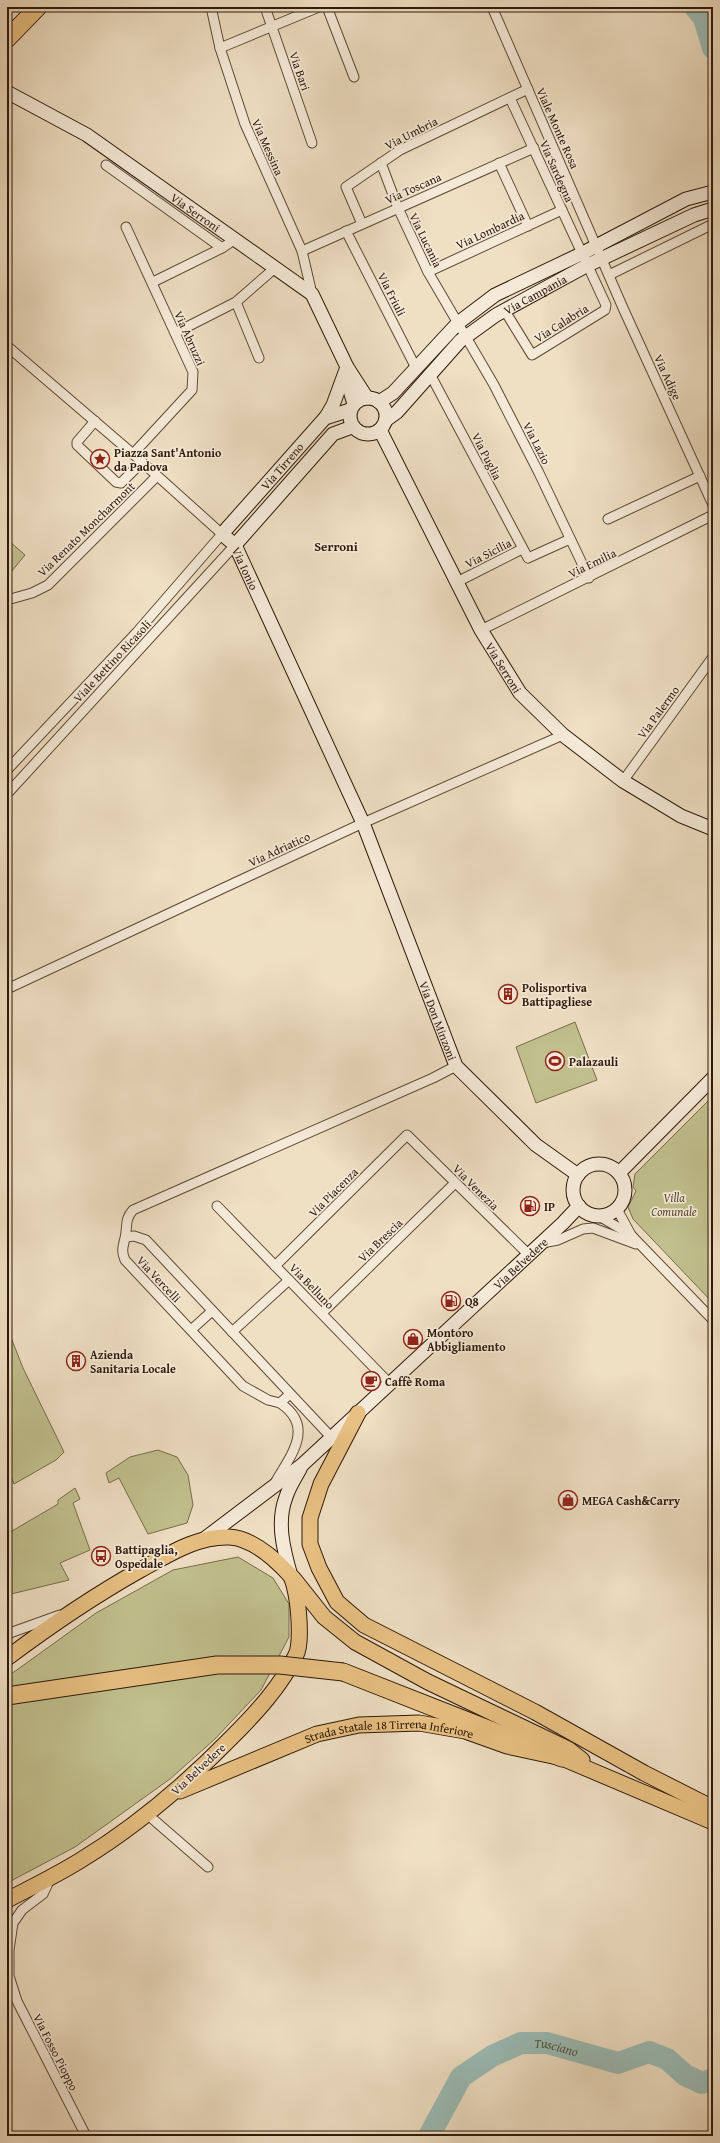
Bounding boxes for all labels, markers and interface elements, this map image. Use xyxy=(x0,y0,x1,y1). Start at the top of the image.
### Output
street label: Via Bari xyxy=(285,49,315,93)
street label: Viale Monte Rosa xyxy=(532,85,584,172)
street label: Via Umbria xyxy=(382,112,441,154)
street label: Via Messina xyxy=(248,116,288,178)
street label: Via Sardegna xyxy=(536,137,578,205)
street label: Via Toscana xyxy=(382,168,444,208)
street label: Via Serroni xyxy=(168,188,224,236)
street label: Via Lombardia xyxy=(453,207,527,253)
street label: Via Lucania xyxy=(406,210,447,270)
street label: Via Friuli xyxy=(374,269,411,319)
street label: Via Campania xyxy=(500,270,570,318)
street label: Via Calabria xyxy=(531,299,592,346)
street label: Via Abruzzi xyxy=(170,308,210,369)
street label: Via Adige xyxy=(650,352,686,403)
street label: Via Lazio xyxy=(519,419,555,467)
street label: Via Puglia xyxy=(468,429,506,483)
street label: Via Tirreno xyxy=(257,439,307,493)
place label: Piazza Sant'Antonio da Padova xyxy=(114,444,222,475)
place icon: Piazza Sant'Antonio da Padova xyxy=(89,448,111,470)
street label: Via Renato Moncharmont xyxy=(33,477,139,580)
street label: Via Sicilia xyxy=(462,534,514,572)
district label: Serroni xyxy=(314,537,358,556)
street label: Via Ionio xyxy=(228,544,263,593)
street label: Via Emilia xyxy=(565,544,619,582)
street label: Viale Bettino Ricasoli xyxy=(69,616,155,706)
street label: Via Serroni xyxy=(482,639,527,697)
street label: Via Palermo xyxy=(633,682,683,742)
street label: Via Adriatico xyxy=(245,827,313,871)
street label: Via Don Minzoni xyxy=(416,978,462,1063)
place label: Polisportiva Battipagliese xyxy=(522,979,592,1010)
building icon: Polisportiva Battipagliese xyxy=(497,983,519,1005)
sports icon: Palazauli xyxy=(544,1050,566,1072)
place label: Palazauli xyxy=(569,1053,618,1070)
street label: Via Venezia xyxy=(449,1160,503,1214)
street label: Via Piacenza xyxy=(304,1163,362,1221)
park label: Villa Comunale xyxy=(651,1189,697,1220)
fuel station icon: IP xyxy=(519,1195,541,1217)
place label: IP xyxy=(544,1198,555,1215)
street label: Via Brescia xyxy=(354,1214,406,1266)
street label: Via Belvedere xyxy=(489,1233,551,1293)
street label: Via Vercelli xyxy=(133,1252,185,1307)
street label: Via Belluno xyxy=(286,1259,338,1313)
fuel station icon: Q8 xyxy=(440,1290,462,1312)
place label: Q8 xyxy=(465,1293,479,1310)
place label: Montoro Abbigliamento xyxy=(427,1324,506,1355)
shop icon: Montoro Abbigliamento xyxy=(402,1328,424,1350)
place label: Azienda Sanitaria Locale xyxy=(90,1346,176,1377)
building icon: Azienda Sanitaria Locale xyxy=(65,1350,87,1372)
cafe icon: Caffè Roma xyxy=(360,1370,382,1392)
place label: Caffè Roma xyxy=(385,1373,446,1390)
shop icon: MEGA Cash&Carry xyxy=(557,1489,579,1511)
place label: MEGA Cash&Carry xyxy=(582,1492,681,1509)
place label: Battipaglia, Ospedale xyxy=(115,1541,178,1572)
bus stop icon: Battipaglia, Ospedale xyxy=(90,1545,112,1567)
street label: Strada Statale 18 Tirrena Inferiore xyxy=(301,1714,477,1747)
street label: Via Belvedere xyxy=(167,1739,229,1799)
street label: Via Fosso Pioppo xyxy=(29,2011,83,2093)
water label: Tusciano xyxy=(534,2034,581,2061)

